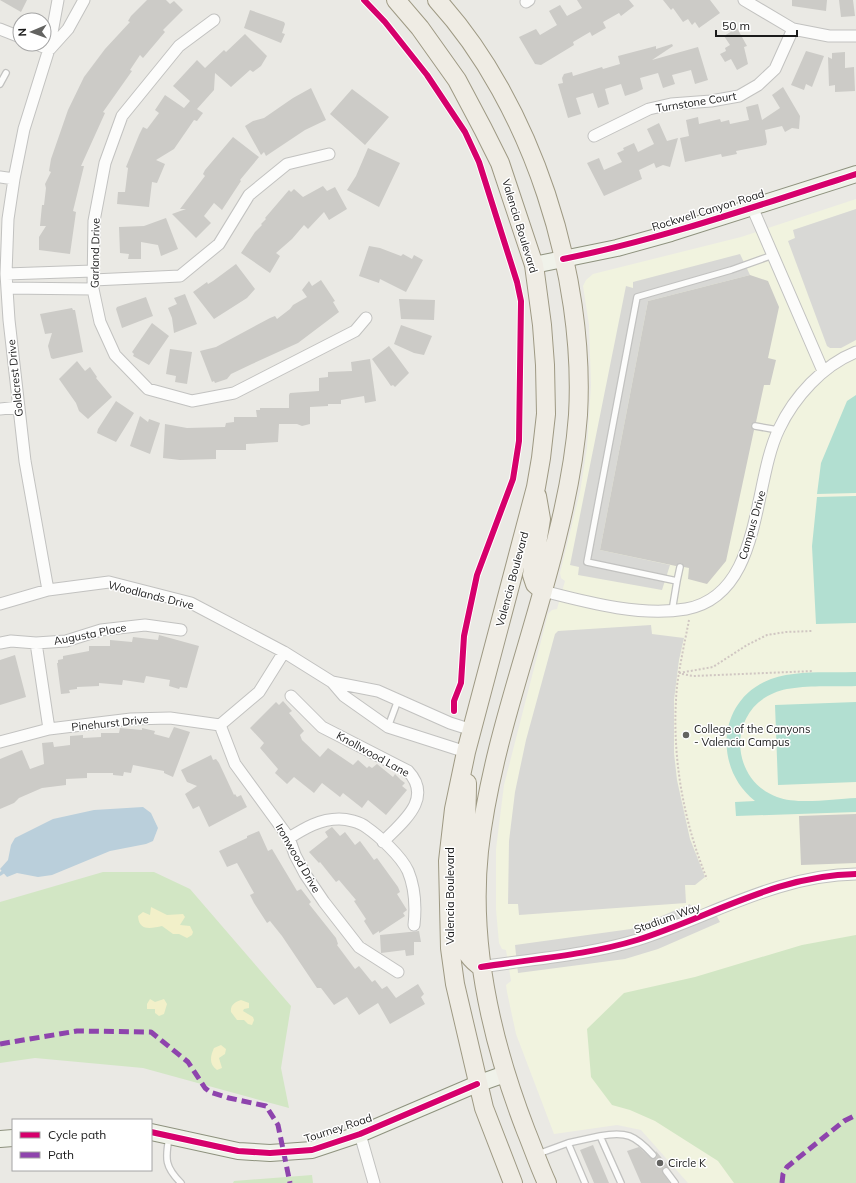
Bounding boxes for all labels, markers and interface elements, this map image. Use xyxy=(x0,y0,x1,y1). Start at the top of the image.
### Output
north arrow xyxy=(12,12,52,52)
scale bar xyxy=(716,12,797,38)
text: 50 m xyxy=(722,18,750,33)
text: N xyxy=(15,28,29,37)
street label: Turnstone Court xyxy=(655,89,737,115)
street label: Valencia Boulevard xyxy=(499,177,541,275)
street label: Rockwell Canyon Road xyxy=(650,186,766,234)
street label: Garland Drive xyxy=(87,218,103,288)
street label: Goldcrest Drive xyxy=(4,339,26,417)
street label: Campus Drive xyxy=(735,489,769,561)
street label: Valencia Boulevard xyxy=(493,530,531,628)
street label: Woodlands Drive xyxy=(107,578,195,612)
street label: Augusta Place xyxy=(52,620,128,648)
street label: Pinehurst Drive xyxy=(71,712,149,734)
place label: College of the Canyons - Valencia Campus xyxy=(694,722,810,749)
street label: Knollwood Lane xyxy=(334,728,412,780)
marker: College of the Canyons - Valencia Campus xyxy=(681,730,691,740)
street label: Ironwood Drive xyxy=(273,821,323,895)
street label: Valencia Boulevard xyxy=(443,847,457,945)
street label: Stadium Way xyxy=(632,900,702,936)
street label: Tourney Road xyxy=(302,1110,374,1146)
legend xyxy=(12,1119,152,1171)
text: Cycle path xyxy=(48,1127,106,1142)
text: Path xyxy=(48,1147,74,1162)
place label: Circle K xyxy=(668,1156,707,1170)
marker: Circle K xyxy=(655,1158,665,1168)

